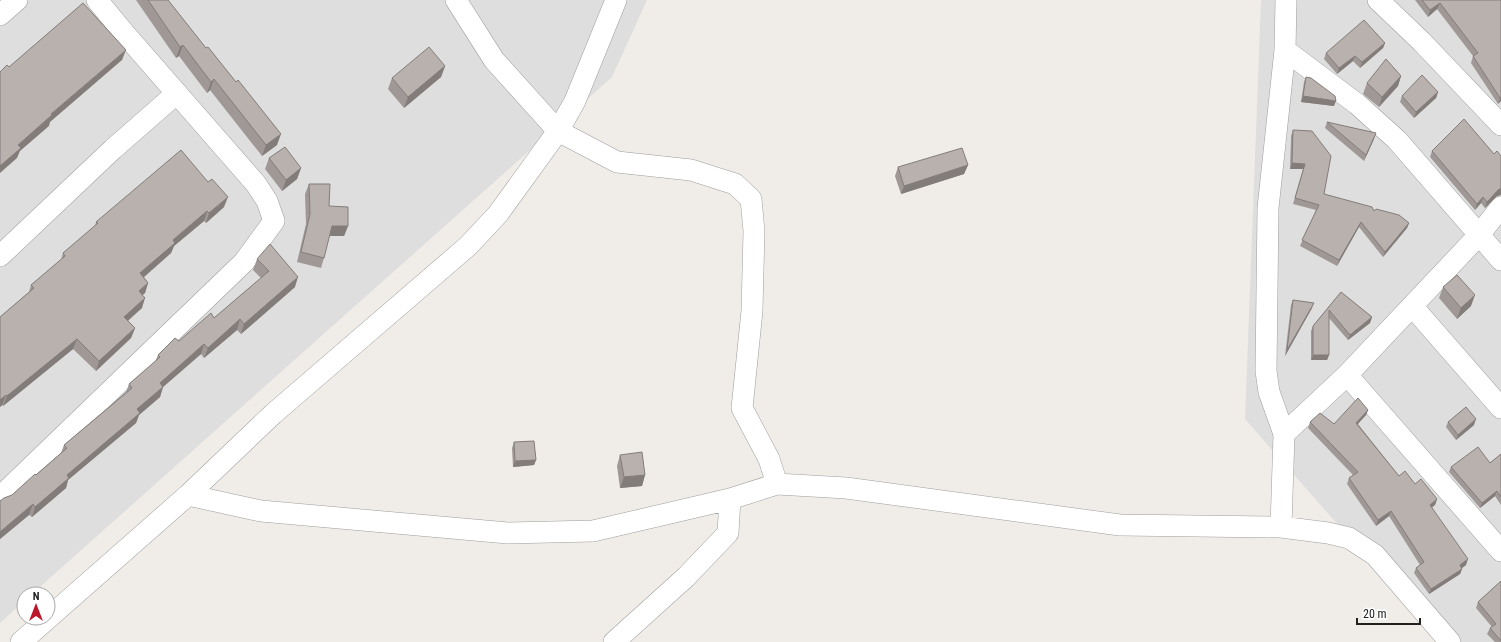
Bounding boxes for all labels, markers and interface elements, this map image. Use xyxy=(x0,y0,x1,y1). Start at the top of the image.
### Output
north arrow xyxy=(16,586,56,626)
text: N xyxy=(33,590,40,603)
scale bar xyxy=(1357,600,1420,626)
text: 20 m xyxy=(1363,607,1387,621)

